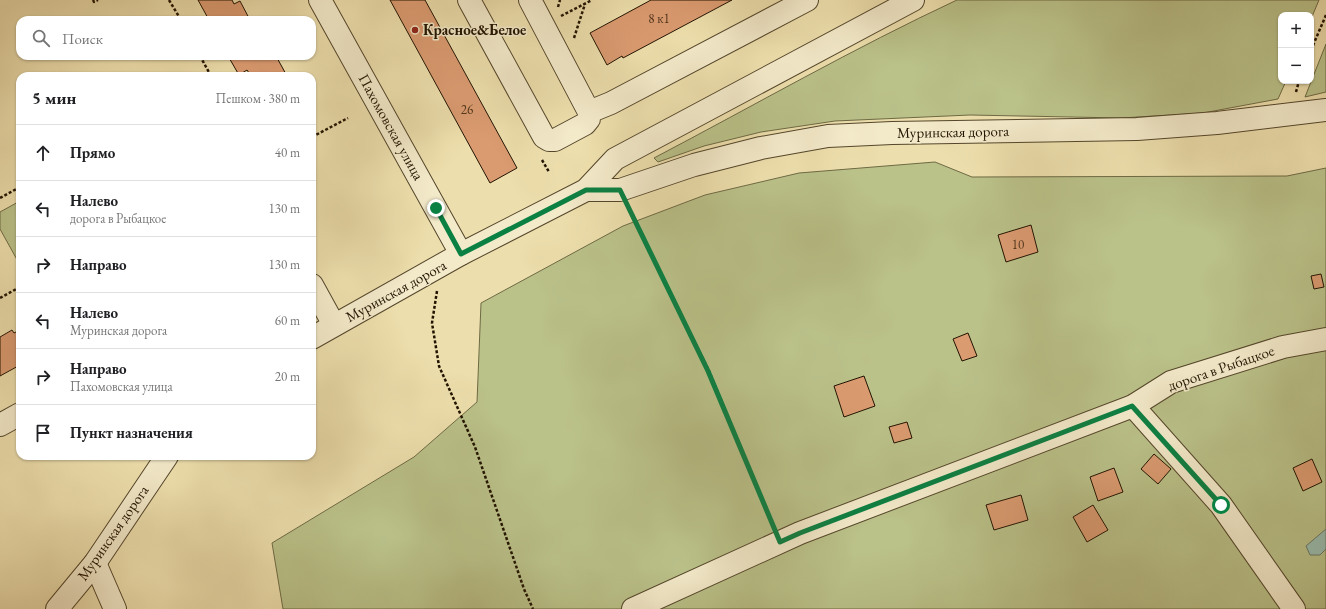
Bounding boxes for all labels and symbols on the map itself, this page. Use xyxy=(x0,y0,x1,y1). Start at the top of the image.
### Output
house number: 8 к1 xyxy=(648,10,670,27)
place label: Красное&Белое xyxy=(423,20,526,39)
marker: Красное&Белое xyxy=(410,25,420,35)
street label: Пахомовская улица xyxy=(354,70,428,183)
house number: 26 xyxy=(461,101,473,118)
street label: Муринская дорога xyxy=(897,121,1009,142)
route end xyxy=(427,199,445,217)
house number: 10 xyxy=(1012,236,1024,253)
street label: Муринская дорога xyxy=(342,255,449,326)
street label: дорога в Рыбацкое xyxy=(1165,340,1277,395)
street label: Муринская дорога xyxy=(73,481,153,584)
route start xyxy=(1212,496,1230,514)

